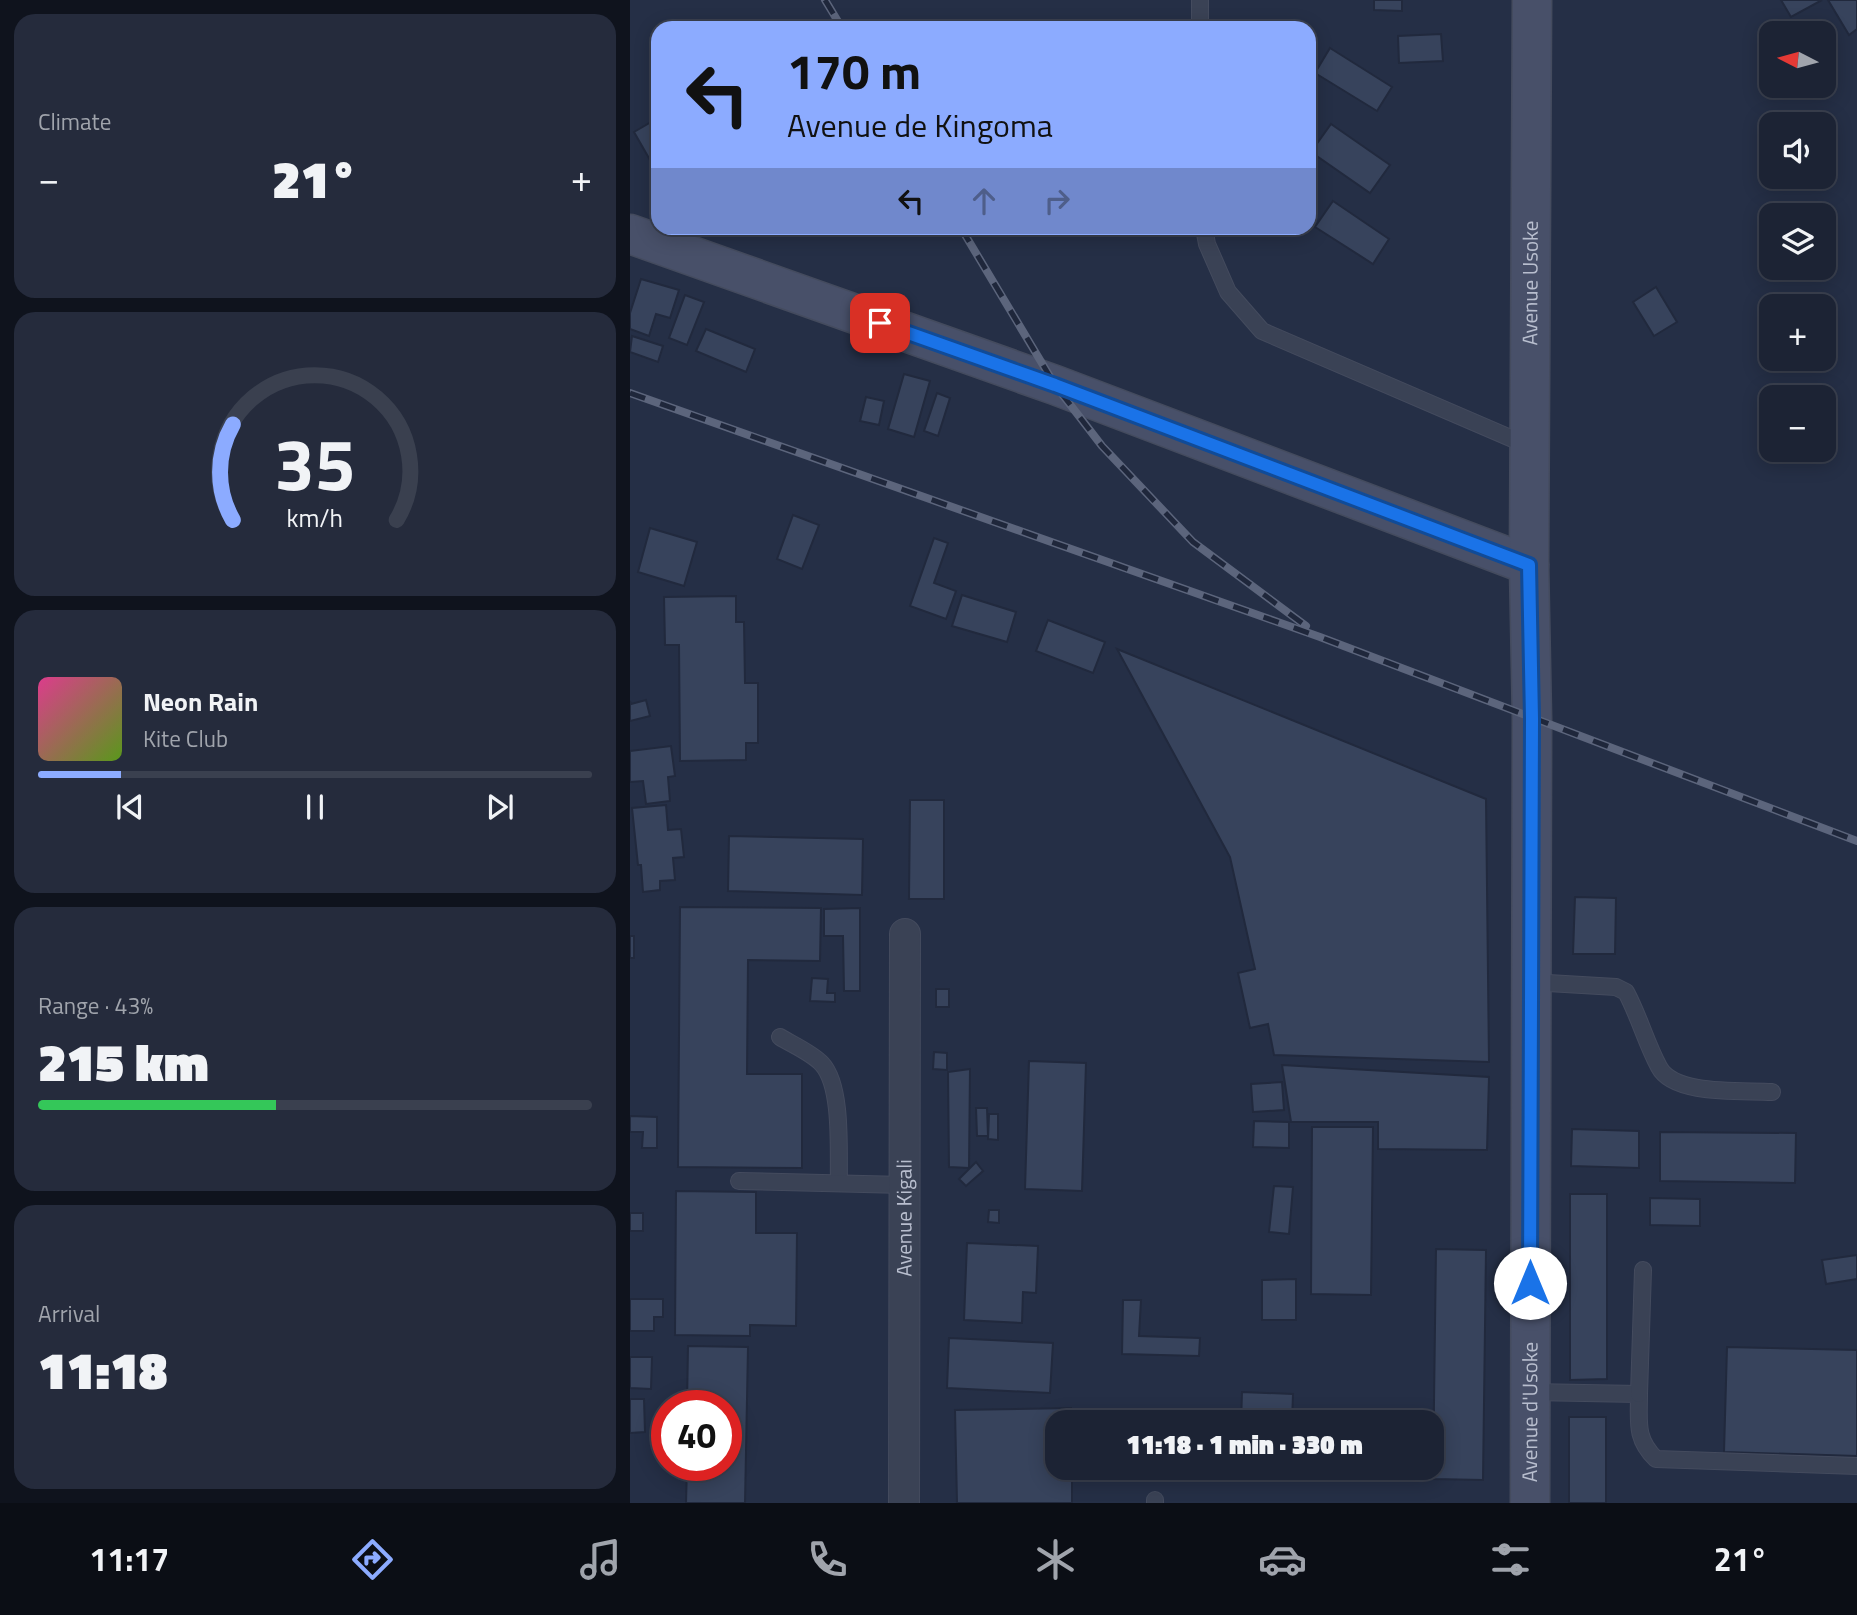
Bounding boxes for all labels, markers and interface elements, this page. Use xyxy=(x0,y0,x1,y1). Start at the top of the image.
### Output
north arrow xyxy=(1759,21,1836,98)
map controls xyxy=(1759,21,1836,462)
text: 170 m xyxy=(787,33,921,108)
icon: left xyxy=(672,49,763,140)
text: Avenue de Kingoma xyxy=(787,101,1053,149)
text: Climate xyxy=(38,104,111,139)
button: sound xyxy=(1759,112,1836,189)
text: 21° xyxy=(272,139,358,218)
text: − xyxy=(38,149,59,207)
text: + xyxy=(571,149,592,207)
icon: left xyxy=(892,182,930,220)
icon: ahead xyxy=(965,182,1003,220)
icon: right xyxy=(1038,182,1076,220)
button: layers xyxy=(1759,203,1836,280)
street label: Avenue Usoke xyxy=(1513,220,1546,346)
pin xyxy=(850,293,910,353)
button: + xyxy=(1759,294,1836,371)
icon: arrive xyxy=(861,304,899,342)
button: − xyxy=(1759,385,1836,462)
text: 35 xyxy=(274,408,356,518)
text: km/h xyxy=(287,498,343,536)
text: Neon Rain xyxy=(143,682,258,721)
text: Kite Club xyxy=(143,721,228,756)
icon: previous xyxy=(111,788,149,826)
icon: pause xyxy=(296,788,334,826)
icon: next xyxy=(481,788,519,826)
text: Range · 43% xyxy=(38,988,153,1023)
text: 215 km xyxy=(38,1022,209,1101)
street label: Avenue Kigali xyxy=(887,1159,920,1277)
position arrow xyxy=(1493,1246,1567,1320)
text: Arrival xyxy=(38,1296,100,1331)
text: 11:18 xyxy=(38,1330,167,1409)
street label: Avenue d'Usoke xyxy=(1513,1342,1545,1482)
speed limit sign: 40 xyxy=(651,1390,742,1481)
text: 11:18 · 1 min · 330 m xyxy=(1126,1425,1363,1464)
text: 11:17 xyxy=(89,1535,169,1583)
icon: directions xyxy=(348,1535,397,1584)
icon: music xyxy=(576,1535,625,1584)
icon: phone xyxy=(803,1535,852,1584)
icon: climate xyxy=(1031,1535,1080,1584)
icon: car xyxy=(1258,1535,1307,1584)
icon: filters xyxy=(1486,1535,1535,1584)
text: 21° xyxy=(1714,1535,1768,1583)

